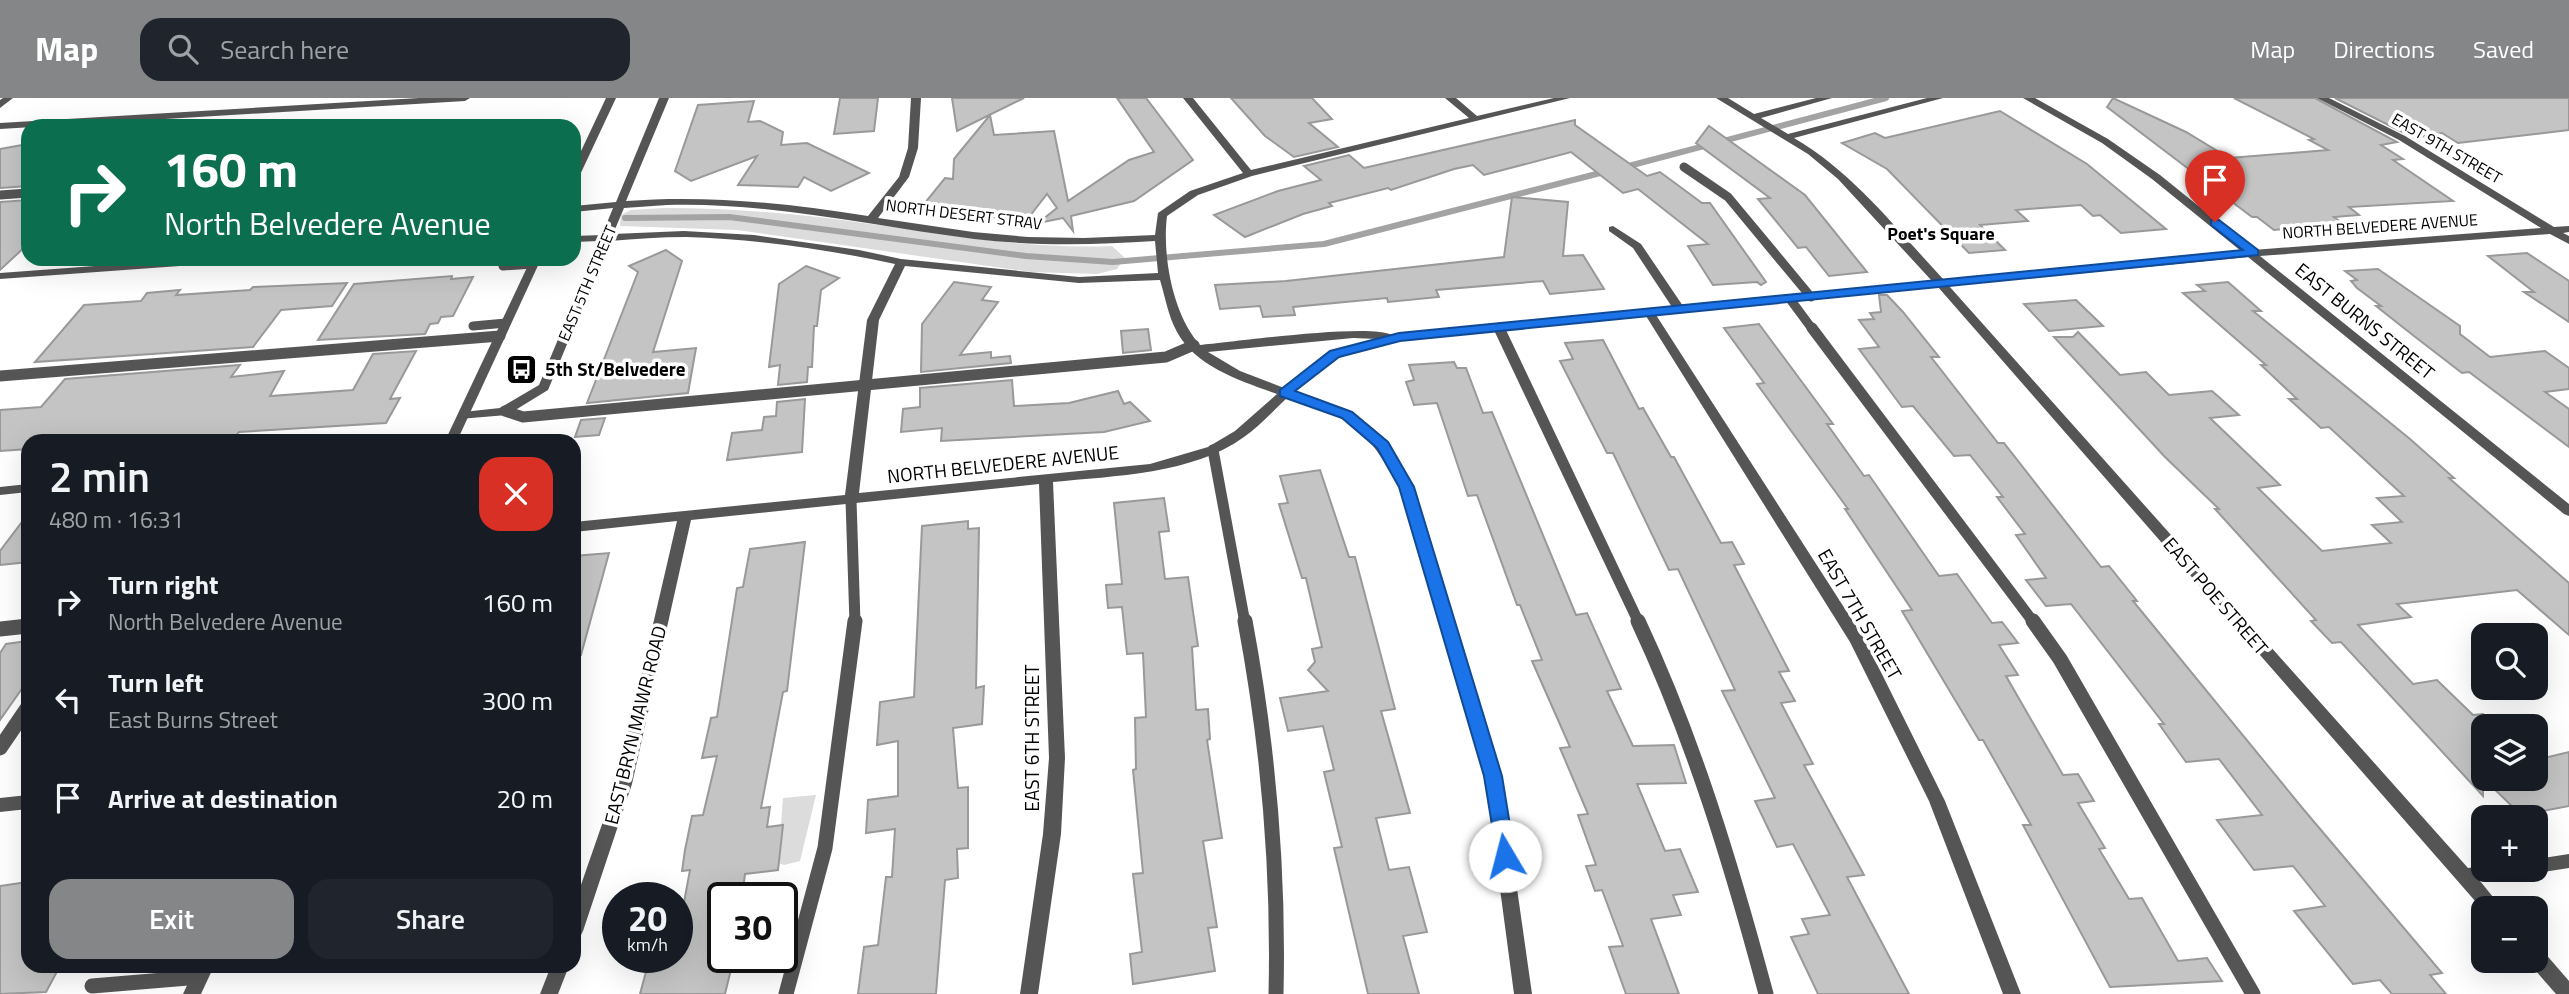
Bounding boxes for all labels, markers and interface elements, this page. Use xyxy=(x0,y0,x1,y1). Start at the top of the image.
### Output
search box xyxy=(140,18,630,81)
text: Map xyxy=(35,24,98,74)
icon: search xyxy=(164,30,202,68)
text: Search here xyxy=(220,30,349,69)
text: Map xyxy=(2250,31,2295,67)
text: Directions xyxy=(2333,31,2435,67)
text: Saved xyxy=(2473,31,2534,67)
street label: EAST 9TH STREET xyxy=(2387,107,2507,190)
text: 160 m xyxy=(164,131,298,206)
icon: right xyxy=(49,147,140,238)
pin xyxy=(2185,150,2245,222)
icon: arrive xyxy=(2196,161,2234,199)
street label: NORTH DESERT STRAV xyxy=(884,193,1044,235)
text: North Belvedere Avenue xyxy=(164,199,491,247)
street label: NORTH BELVEDERE AVENUE xyxy=(2281,207,2479,245)
district label: Poet's Square xyxy=(1887,220,1995,247)
street label: EAST 5TH STREET xyxy=(552,221,622,345)
street label: EAST BURNS STREET xyxy=(2289,255,2441,386)
bus stop icon: 5th St/Belvedere xyxy=(505,352,539,386)
place label: 5th St/Belvedere xyxy=(545,354,686,383)
street label: NORTH BELVEDERE AVENUE xyxy=(886,437,1120,490)
text: 2 min xyxy=(49,444,150,508)
button: close xyxy=(479,457,553,531)
text: 480 m · 16:31 xyxy=(49,502,184,537)
street label: EAST POE STREET xyxy=(2157,530,2276,661)
street label: EAST 7TH STREET xyxy=(1811,543,1910,685)
text: Turn right xyxy=(108,565,219,604)
icon: right xyxy=(49,583,87,621)
text: 160 m xyxy=(482,583,553,622)
text: North Belvedere Avenue xyxy=(108,604,343,639)
street label: EAST BRYN MAWR ROAD xyxy=(596,623,673,827)
map controls xyxy=(2471,623,2548,973)
button: search xyxy=(2471,623,2548,700)
text: Turn left xyxy=(108,663,203,702)
street label: EAST 6TH STREET xyxy=(1017,665,1046,811)
icon: left xyxy=(49,681,87,719)
text: 300 m xyxy=(482,681,553,720)
text: East Burns Street xyxy=(108,702,278,737)
button: layers xyxy=(2471,714,2548,791)
icon: arrive xyxy=(49,779,87,817)
text: Arrive at destination xyxy=(108,779,338,818)
text: 20 m xyxy=(496,779,553,818)
button: + xyxy=(2471,805,2548,882)
position arrow xyxy=(1468,819,1542,893)
button: Exit xyxy=(49,879,294,959)
button: Share xyxy=(308,879,553,959)
speed limit sign: 30 xyxy=(707,882,798,973)
text: 20 xyxy=(628,891,667,945)
button: − xyxy=(2471,896,2548,973)
text: km/h xyxy=(627,931,668,958)

